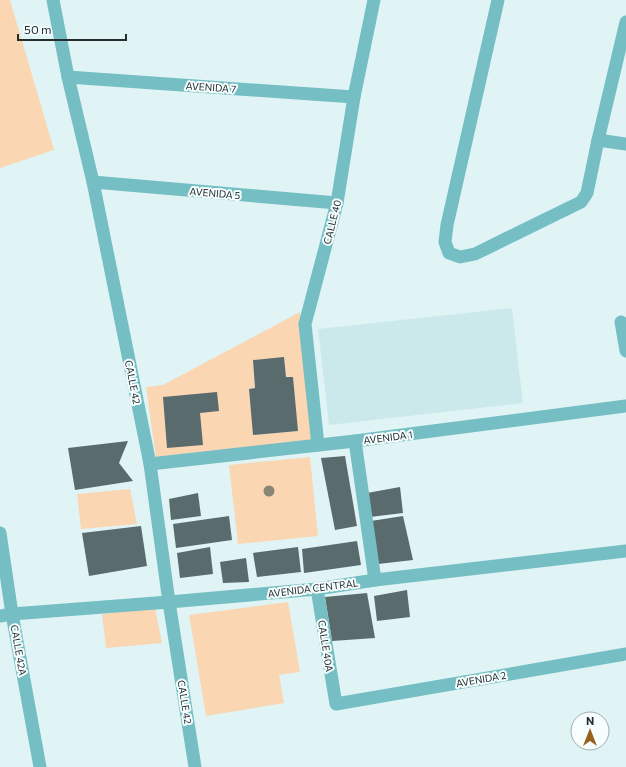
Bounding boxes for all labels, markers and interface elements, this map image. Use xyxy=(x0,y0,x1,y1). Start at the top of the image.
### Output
scale bar xyxy=(18,16,126,42)
text: 50 m xyxy=(24,22,52,36)
street label: AVENIDA 7 xyxy=(185,79,237,95)
street label: AVENIDA 5 xyxy=(189,185,241,201)
street label: CALLE 40 xyxy=(321,198,343,246)
street label: CALLE 42 xyxy=(123,359,143,405)
street label: AVENIDA 1 xyxy=(363,428,413,446)
street label: AVENIDA CENTRAL xyxy=(267,576,359,600)
street label: CALLE 40A xyxy=(316,619,336,673)
street label: CALLE 42A xyxy=(9,624,29,676)
street label: AVENIDA 2 xyxy=(455,669,507,689)
street label: CALLE 42 xyxy=(176,679,194,725)
north arrow xyxy=(570,711,610,751)
text: N xyxy=(586,714,594,727)

